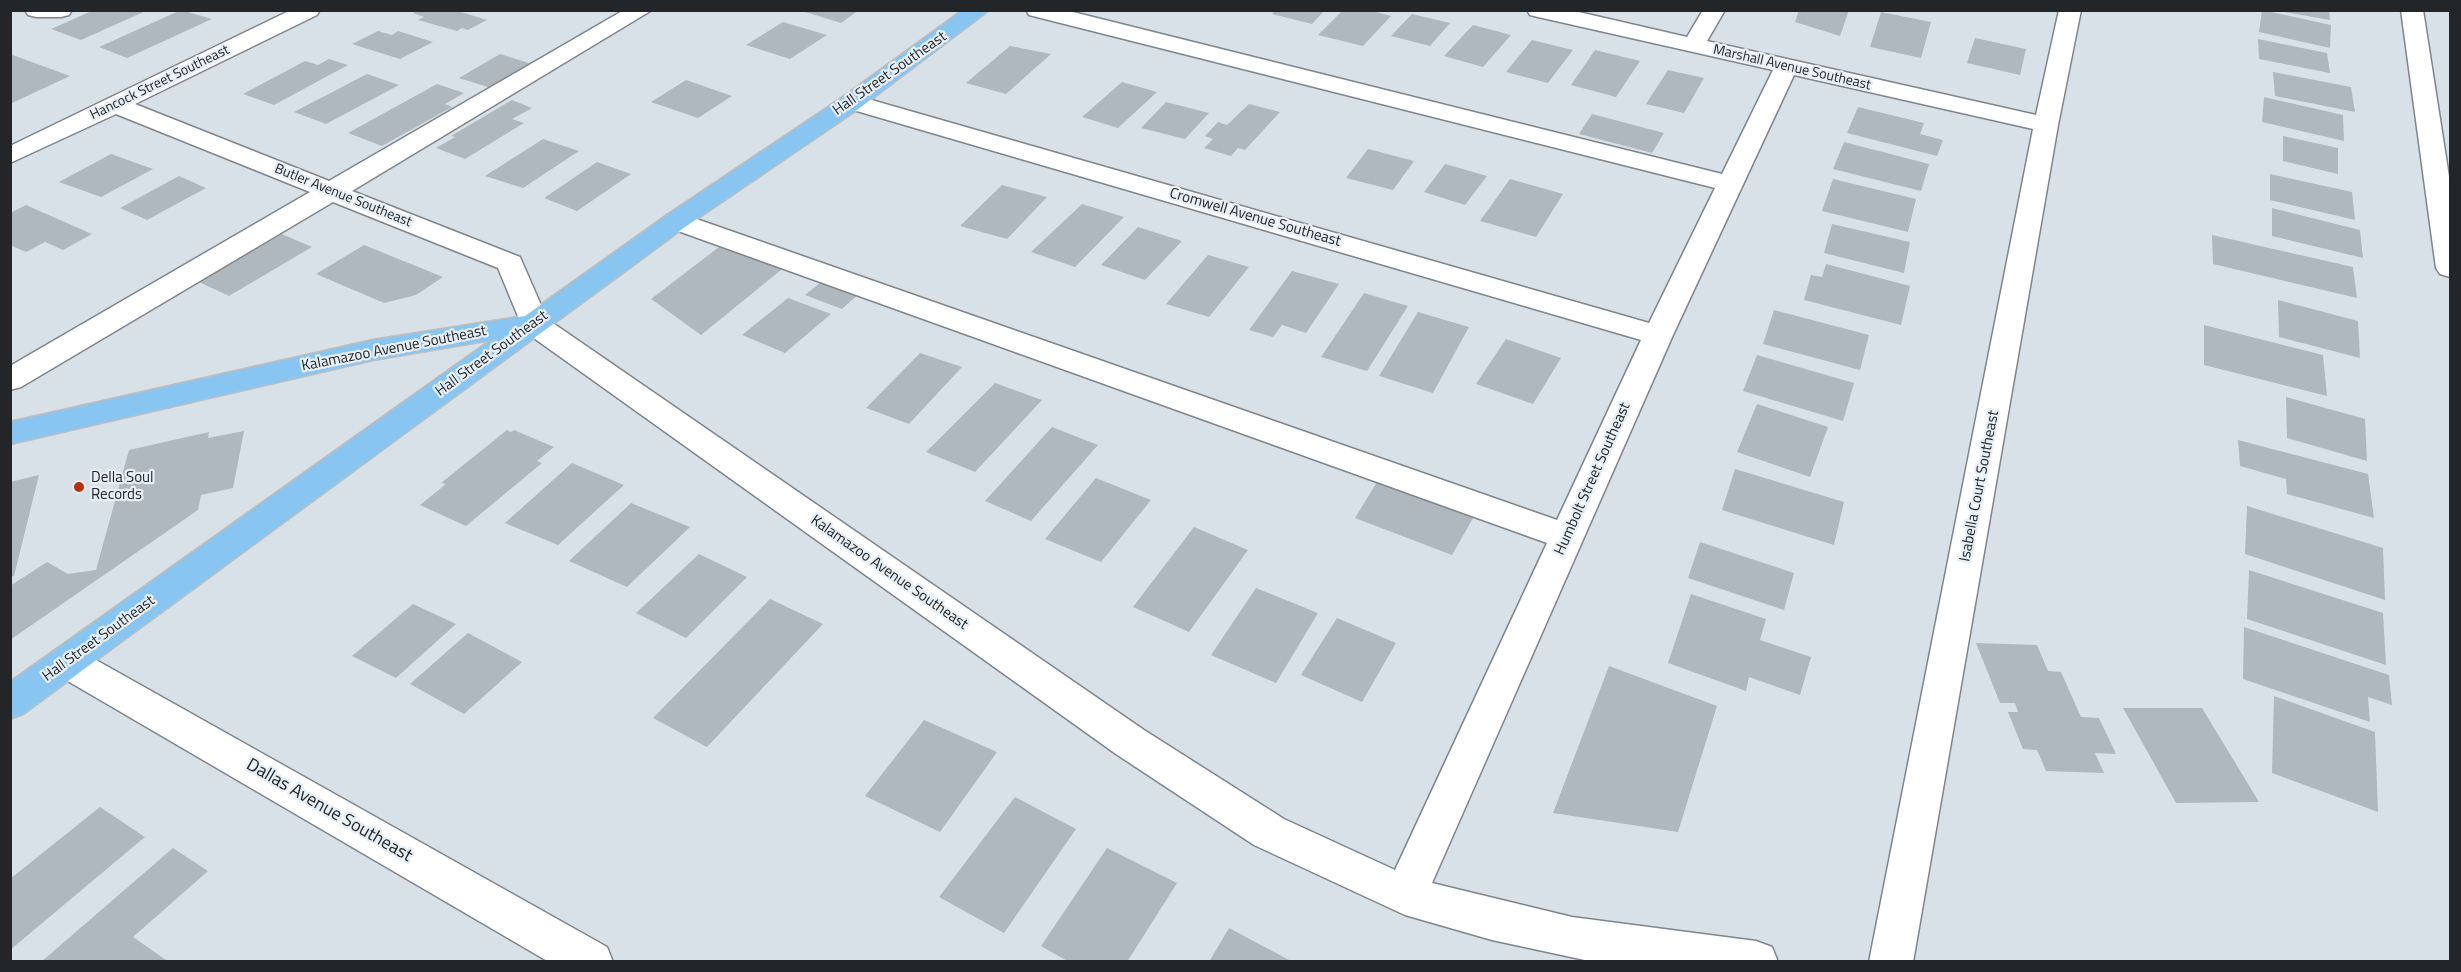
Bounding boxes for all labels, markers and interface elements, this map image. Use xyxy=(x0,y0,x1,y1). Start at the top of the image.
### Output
street label: Hall Street Southeast xyxy=(830,28,950,120)
street label: Hancock Street Southeast xyxy=(88,42,232,124)
street label: Marshall Avenue Southeast xyxy=(1711,42,1873,94)
street label: Butler Avenue Southeast xyxy=(272,161,414,231)
street label: Cromwell Avenue Southeast xyxy=(1167,185,1343,251)
street label: Hall Street Southeast xyxy=(432,307,552,401)
street label: Kalamazoo Avenue Southeast xyxy=(300,322,488,376)
street label: Humbolt Street Southeast xyxy=(1551,400,1635,558)
street label: Isabella Court Southeast xyxy=(1957,409,2003,563)
place label: Della Soul Records xyxy=(91,469,153,504)
marker: Della Soul Records xyxy=(72,480,86,494)
street label: Kalamazoo Avenue Southeast xyxy=(807,512,971,634)
street label: Hall Street Southeast xyxy=(39,592,159,686)
street label: Dallas Avenue Southeast xyxy=(242,755,416,867)

